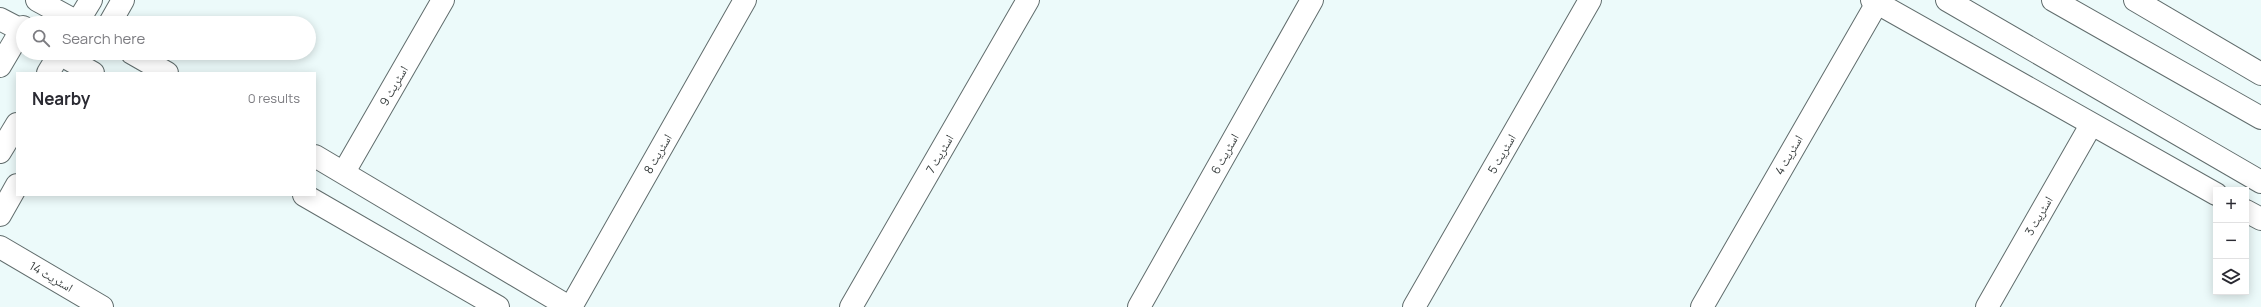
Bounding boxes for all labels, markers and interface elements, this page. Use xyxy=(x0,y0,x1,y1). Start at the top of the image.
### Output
search box xyxy=(16,16,316,60)
icon: search xyxy=(30,27,52,49)
text: Search here xyxy=(62,28,145,49)
street label: اسٹریٹ 9 xyxy=(375,62,412,109)
text: Nearby xyxy=(32,87,90,110)
text: 0 results xyxy=(248,89,300,107)
street label: اسٹریٹ 6 xyxy=(1207,130,1243,177)
street label: اسٹریٹ 8 xyxy=(639,131,676,177)
street label: اسٹریٹ 7 xyxy=(922,131,958,176)
street label: اسٹریٹ 5 xyxy=(1483,131,1520,177)
street label: اسٹریٹ 4 xyxy=(1770,132,1807,178)
map controls xyxy=(2213,187,2249,295)
button: + xyxy=(2213,187,2249,223)
street label: اسٹریٹ 3 xyxy=(2020,193,2057,239)
button: − xyxy=(2213,223,2249,259)
street label: اسٹریٹ 14 xyxy=(26,257,76,296)
button: layers xyxy=(2213,259,2249,295)

